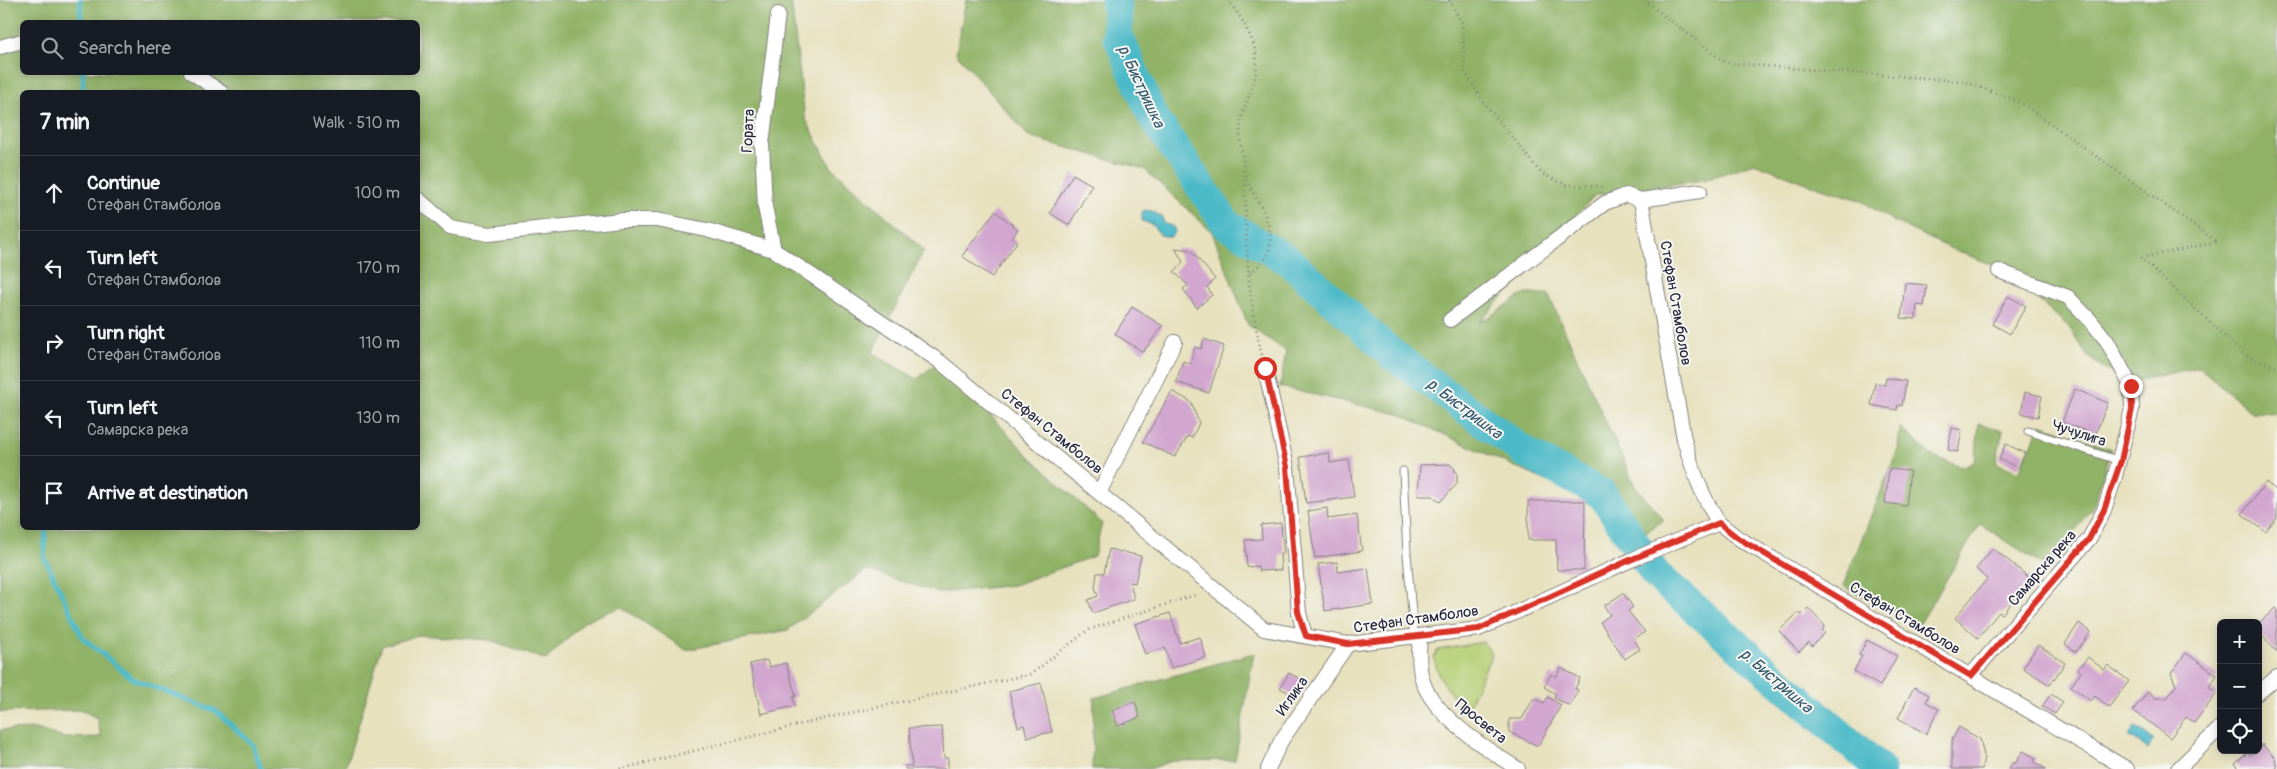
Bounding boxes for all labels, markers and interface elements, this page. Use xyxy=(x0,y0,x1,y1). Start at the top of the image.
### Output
search box xyxy=(20,20,420,75)
icon: search xyxy=(38,34,66,62)
text: Search here xyxy=(78,36,171,60)
water label: р. Бистришка xyxy=(1113,42,1170,132)
text: 7 min xyxy=(40,109,90,136)
street label: Гората xyxy=(738,109,759,153)
text: Walk · 510 m xyxy=(313,113,400,133)
text: Continue xyxy=(87,171,160,195)
icon: ahead xyxy=(40,179,68,207)
text: 100 m xyxy=(354,183,400,203)
text: Стефан Стамболов xyxy=(87,195,222,215)
street label: Стефан Стамболов xyxy=(1655,239,1696,367)
text: Turn left xyxy=(87,246,157,270)
icon: left xyxy=(40,254,68,282)
text: 170 m xyxy=(357,258,400,278)
text: Стефан Стамболов xyxy=(87,270,222,290)
text: Turn right xyxy=(87,321,165,345)
icon: right xyxy=(40,329,68,357)
text: 110 m xyxy=(359,333,400,353)
text: Стефан Стамболов xyxy=(87,345,222,365)
route start xyxy=(1254,357,1277,380)
water label: р. Бистришка xyxy=(1423,374,1507,444)
route end xyxy=(2120,375,2143,398)
street label: Стефан Стамболов xyxy=(997,384,1107,478)
text: Turn left xyxy=(87,396,157,420)
icon: left xyxy=(40,404,68,432)
text: 130 m xyxy=(356,408,400,428)
street label: Чучулига xyxy=(2049,416,2108,451)
text: Самарска река xyxy=(87,420,188,440)
icon: arrive xyxy=(40,479,68,507)
text: Arrive at destination xyxy=(87,481,248,505)
street label: Самарска река xyxy=(2004,526,2081,610)
street label: Стефан Стамболов xyxy=(1846,578,1964,659)
street label: Стефан Стамболов xyxy=(1352,601,1480,638)
map controls xyxy=(2217,619,2262,754)
button: + xyxy=(2217,619,2262,664)
water label: р. Бистришка xyxy=(1736,644,1818,718)
button: − xyxy=(2217,664,2262,709)
street label: Иглика xyxy=(1272,673,1313,720)
street label: Просвета xyxy=(1451,695,1510,748)
button: locate xyxy=(2217,709,2262,754)

